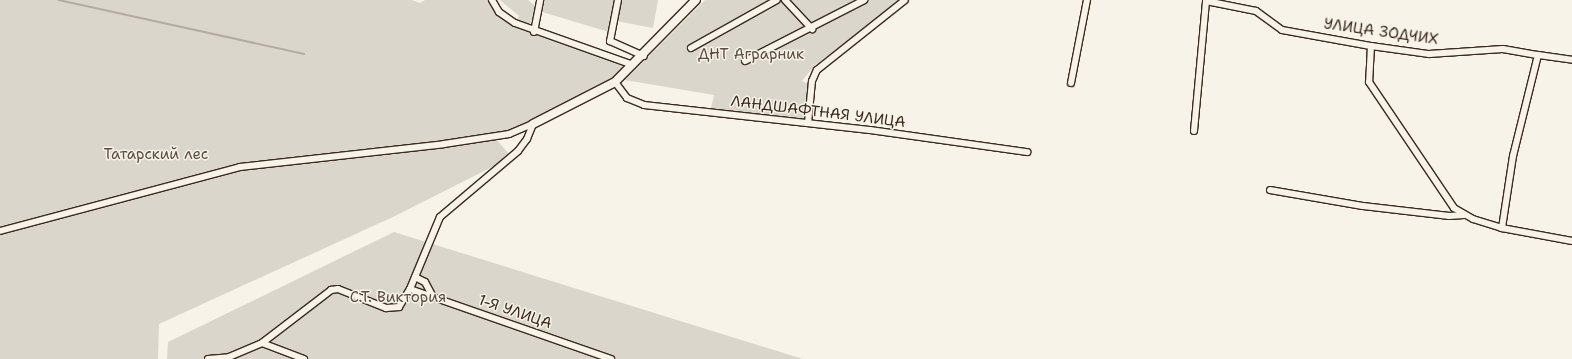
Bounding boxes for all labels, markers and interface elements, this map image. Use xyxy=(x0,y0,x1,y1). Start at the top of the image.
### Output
street label: УЛИЦА ЗОДЧИХ xyxy=(1323,15,1439,49)
park label: ДНТ Аграрник xyxy=(698,46,804,64)
street label: ЛАНДШАФТНАЯ УЛИЦА xyxy=(730,92,906,132)
park label: Татарский лес xyxy=(104,146,208,164)
park label: С.Т. Виктория xyxy=(350,289,446,307)
street label: 1-Я УЛИЦА xyxy=(476,291,554,333)

